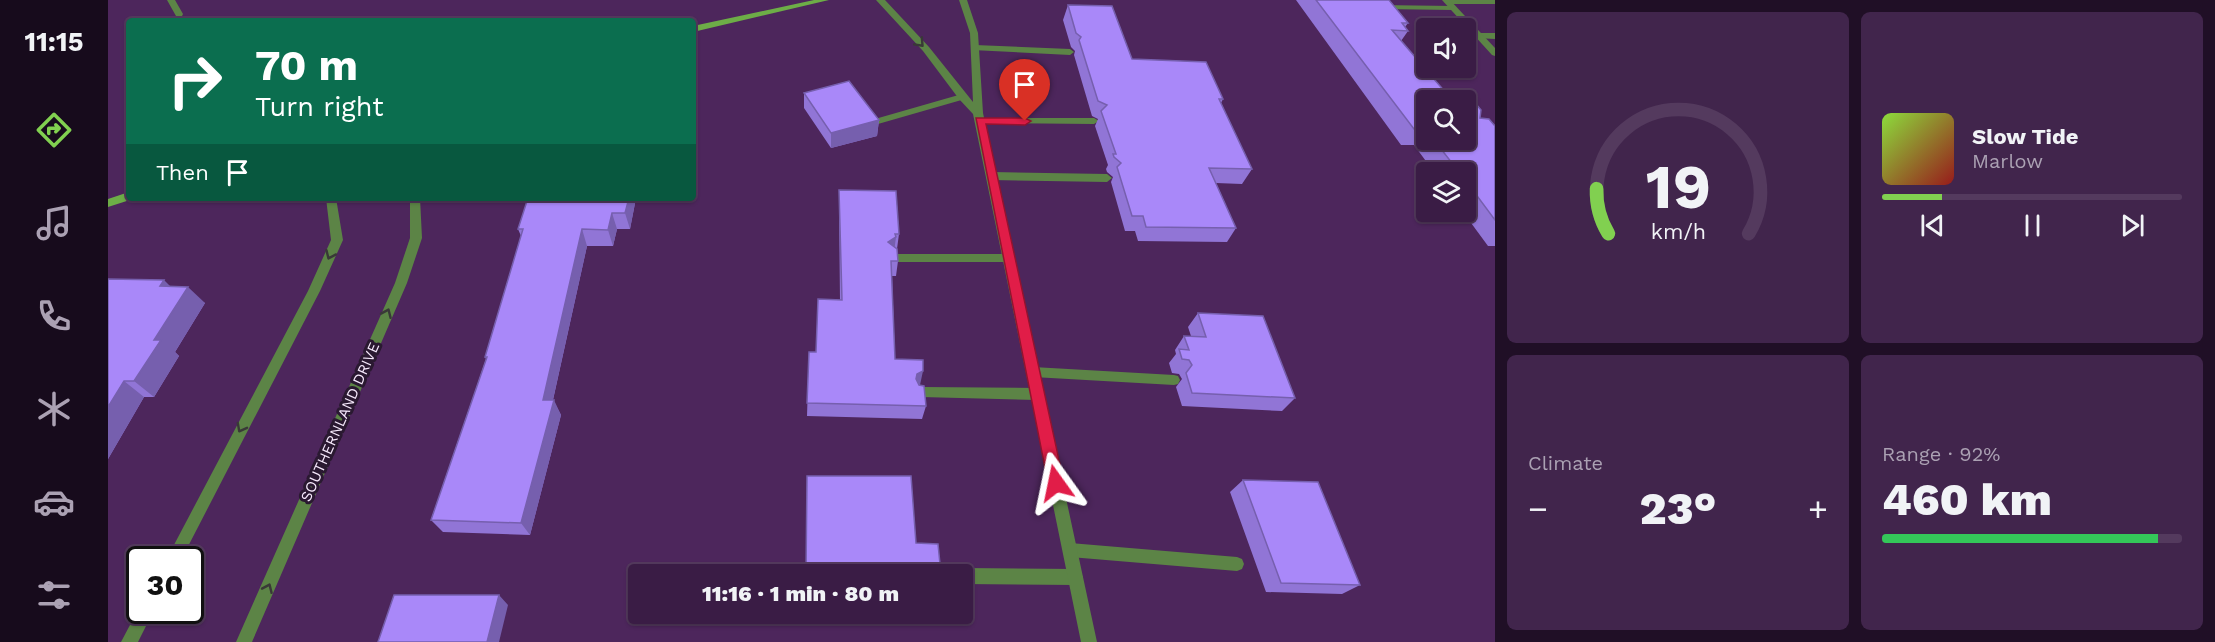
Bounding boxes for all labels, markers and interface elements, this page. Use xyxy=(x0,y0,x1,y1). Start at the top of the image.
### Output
map controls xyxy=(1416,18,1476,222)
button: sound xyxy=(1416,18,1476,78)
text: 11:15 xyxy=(25,26,83,58)
one-way arrow xyxy=(913,36,924,47)
text: 70 m xyxy=(255,41,358,90)
icon: right xyxy=(156,42,234,120)
pin xyxy=(999,59,1050,121)
icon: arrive xyxy=(1008,68,1041,101)
button: search xyxy=(1416,90,1476,150)
text: Turn right xyxy=(255,91,384,123)
icon: directions xyxy=(33,109,75,151)
text: Slow Tide xyxy=(1972,124,2079,149)
text: Marlow xyxy=(1972,149,2043,173)
text: 19 xyxy=(1645,151,1711,224)
icon: arrive xyxy=(221,156,254,189)
text: Then xyxy=(156,160,209,185)
button: layers xyxy=(1416,162,1476,222)
icon: music xyxy=(33,202,75,244)
icon: previous xyxy=(1916,209,1949,242)
icon: pause xyxy=(2016,209,2049,242)
icon: next xyxy=(2116,209,2149,242)
text: km/h xyxy=(1650,220,1706,245)
one-way arrow xyxy=(325,248,337,259)
icon: phone xyxy=(33,295,75,337)
one-way arrow xyxy=(380,309,392,320)
street label: SOUTHERNLAND DRIVE xyxy=(297,340,383,504)
icon: climate xyxy=(33,388,75,430)
one-way arrow xyxy=(237,422,249,433)
text: Range · 92% xyxy=(1882,442,2000,466)
position arrow xyxy=(1024,451,1088,515)
text: Climate xyxy=(1528,451,1603,475)
text: 460 km xyxy=(1882,473,2052,526)
icon: car xyxy=(33,481,75,523)
text: 23° xyxy=(1640,482,1716,535)
text: − xyxy=(1528,489,1548,528)
text: + xyxy=(1808,489,1828,528)
speed limit sign: 30 xyxy=(126,546,204,624)
icon: filters xyxy=(33,574,75,616)
text: 11:16 · 1 min · 80 m xyxy=(702,581,899,606)
one-way arrow xyxy=(260,584,272,595)

